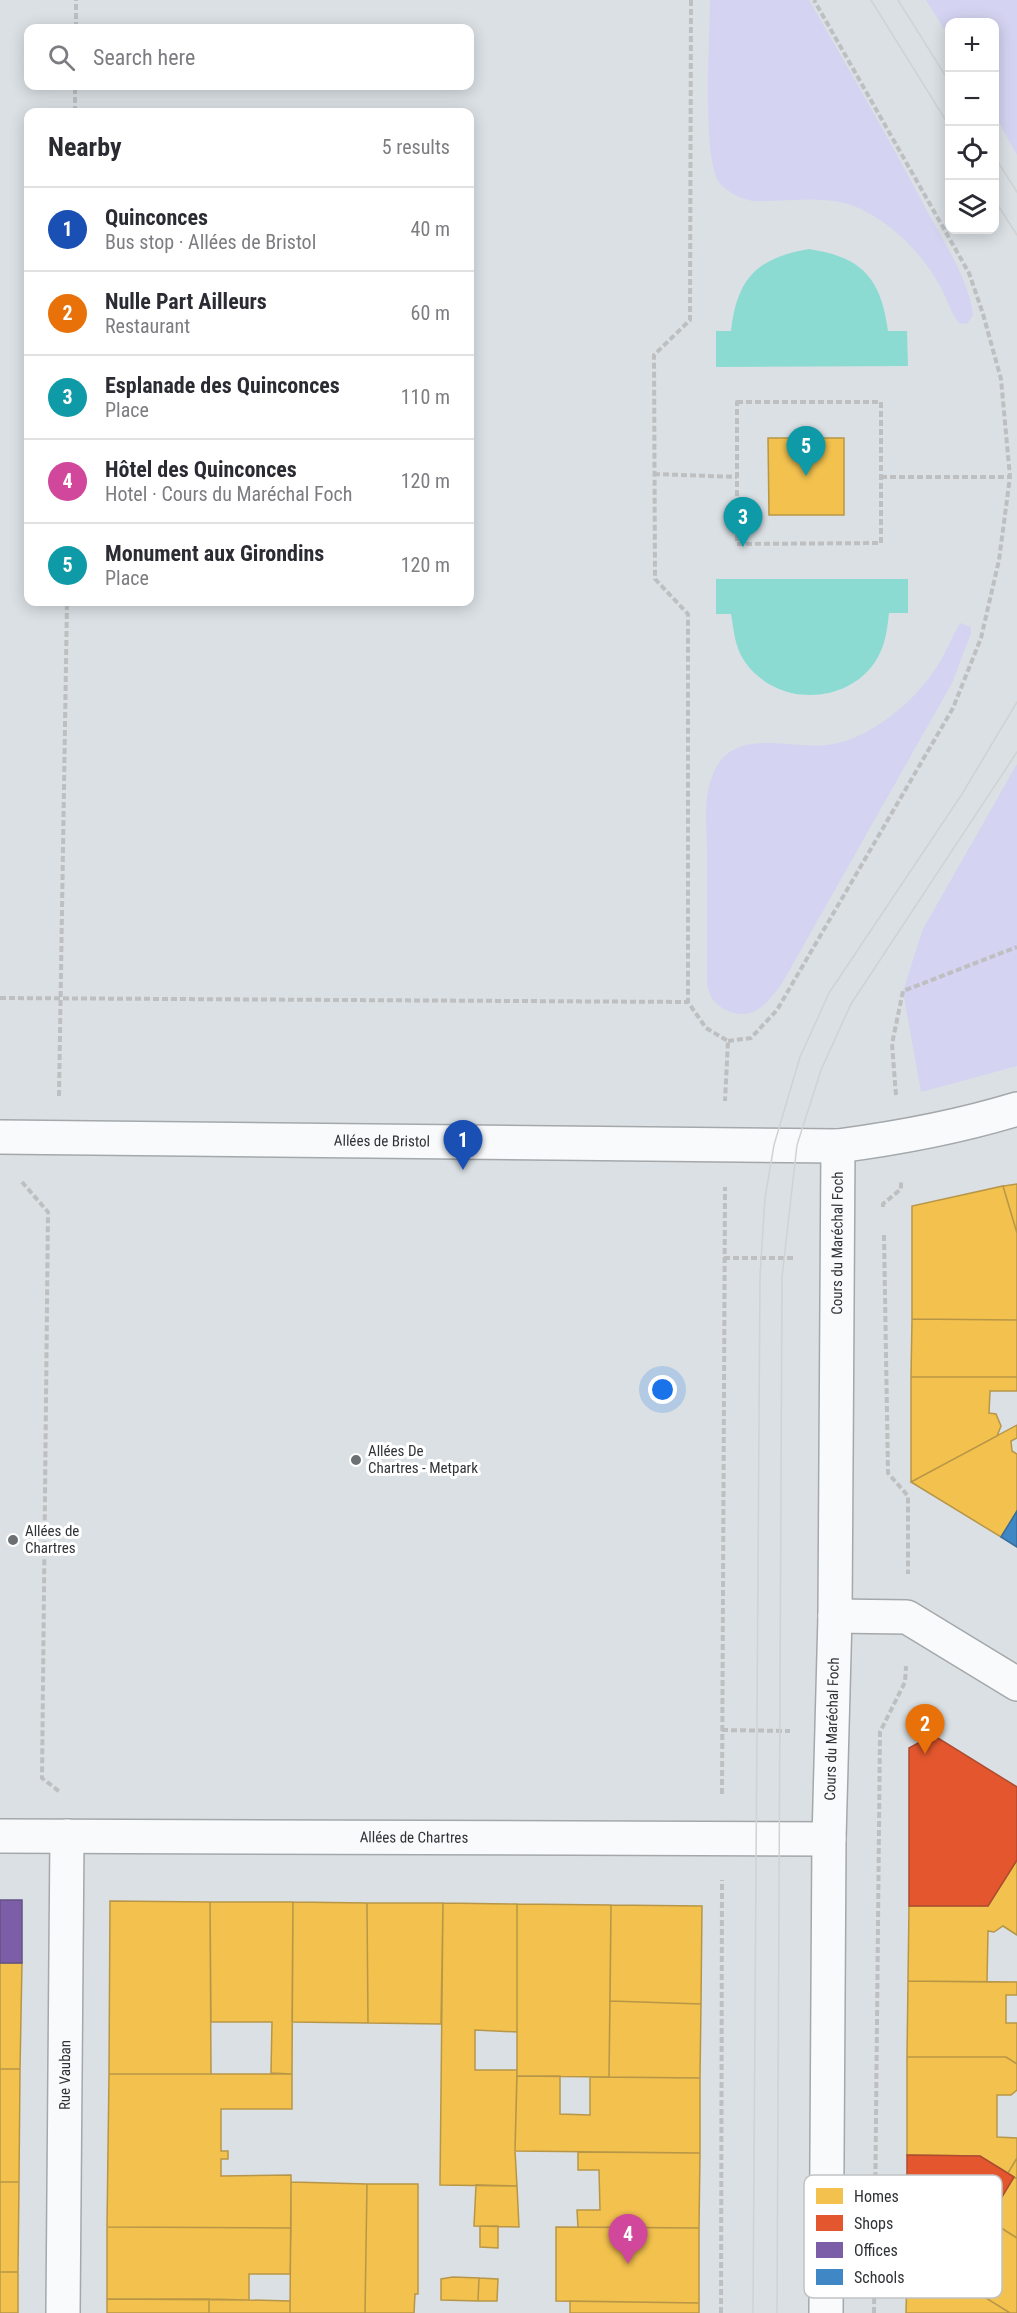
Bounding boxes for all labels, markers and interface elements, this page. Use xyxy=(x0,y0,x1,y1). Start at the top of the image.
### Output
map controls xyxy=(945,18,999,234)
button: + xyxy=(945,18,999,72)
search box xyxy=(24,24,474,90)
icon: search xyxy=(45,41,78,74)
text: Search here xyxy=(93,45,195,70)
button: − xyxy=(945,72,999,126)
button: locate xyxy=(945,126,999,180)
text: Nearby xyxy=(48,132,122,162)
text: 5 results xyxy=(382,135,450,159)
button: layers xyxy=(945,180,999,234)
text: Quinconces xyxy=(105,205,208,230)
text: 1 xyxy=(62,217,73,241)
text: 40 m xyxy=(411,217,450,241)
text: Bus stop · Allées de Bristol xyxy=(105,230,316,254)
text: Nulle Part Ailleurs xyxy=(105,289,267,314)
text: 2 xyxy=(62,301,73,325)
text: 60 m xyxy=(411,301,450,325)
text: Restaurant xyxy=(105,314,190,338)
text: Esplanade des Quinconces xyxy=(105,373,340,398)
text: 3 xyxy=(62,385,73,409)
text: 110 m xyxy=(401,385,450,409)
text: Place xyxy=(105,398,149,422)
pin: 5 xyxy=(786,426,826,476)
text: Hôtel des Quinconces xyxy=(105,457,297,482)
text: 4 xyxy=(62,469,73,493)
text: 120 m xyxy=(401,469,450,493)
text: Hotel · Cours du Maréchal Foch xyxy=(105,482,352,506)
pin: 3 xyxy=(724,498,762,547)
text: Monument aux Girondins xyxy=(105,541,324,566)
text: 5 xyxy=(62,553,73,577)
text: 120 m xyxy=(401,553,450,577)
text: Place xyxy=(105,566,149,590)
pin: 1 xyxy=(444,1120,482,1170)
street label: Allées de Bristol xyxy=(334,1132,430,1151)
street label: Cours du Maréchal Foch xyxy=(828,1171,847,1315)
your location xyxy=(648,1375,677,1404)
place label: Allées De Chartres - Metpark xyxy=(368,1442,478,1477)
marker: Allées De Chartres - Metpark xyxy=(349,1453,363,1467)
place label: Allées de Chartres xyxy=(25,1522,79,1557)
marker: Allées de Chartres xyxy=(6,1533,20,1547)
street label: Cours du Maréchal Foch xyxy=(821,1657,843,1801)
pin: 2 xyxy=(906,1704,944,1754)
street label: Allées de Chartres xyxy=(360,1828,468,1847)
street label: Rue Vauban xyxy=(56,2040,74,2110)
legend xyxy=(804,2175,1002,2298)
text: Homes xyxy=(854,2187,899,2206)
pin: 4 xyxy=(608,2214,648,2264)
text: Shops xyxy=(854,2214,893,2233)
text: Offices xyxy=(854,2241,898,2260)
text: Schools xyxy=(854,2268,904,2287)

